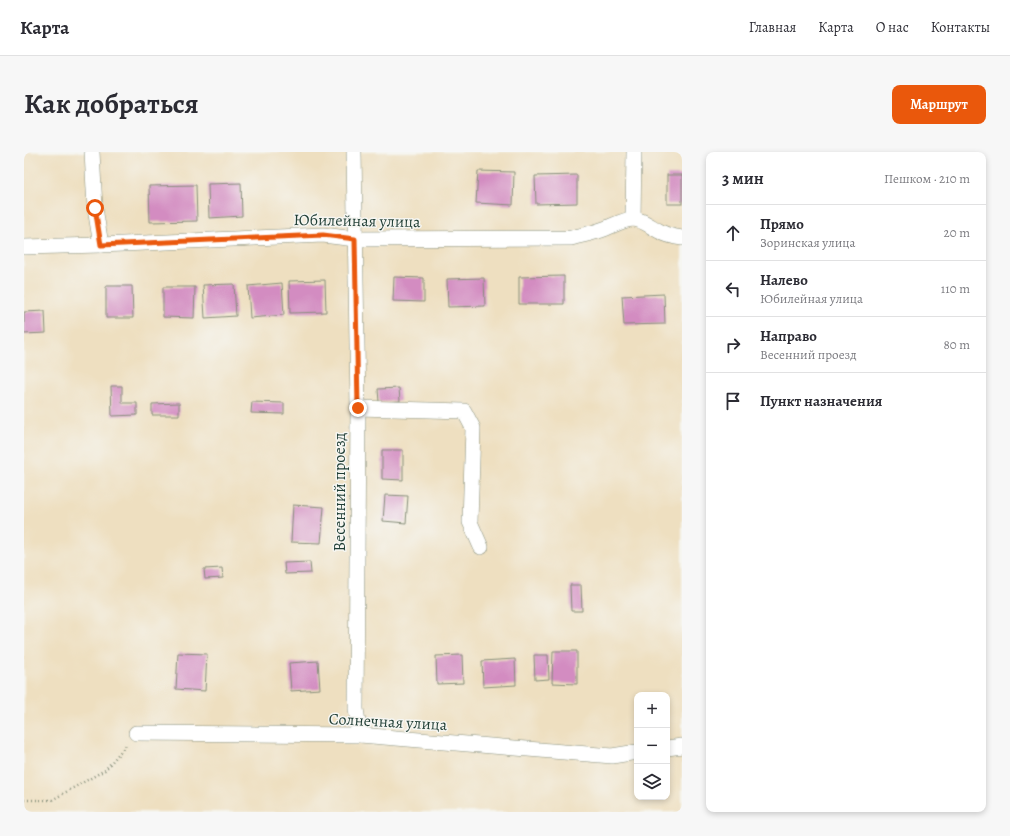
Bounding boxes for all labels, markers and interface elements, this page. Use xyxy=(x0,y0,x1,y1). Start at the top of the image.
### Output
text: Карта xyxy=(20,15,69,41)
text: Главная xyxy=(749,18,796,37)
text: Карта xyxy=(818,18,854,37)
text: О нас xyxy=(876,18,909,37)
text: Контакты xyxy=(931,18,990,37)
text: Как добраться xyxy=(24,85,199,123)
button: Маршрут xyxy=(892,85,986,124)
text: 3 мин xyxy=(722,167,764,190)
text: Пешком · 210 m xyxy=(884,170,970,187)
route start xyxy=(86,199,104,217)
street label: Юбилейная улица xyxy=(293,209,421,233)
text: Прямо xyxy=(760,214,804,234)
icon: ahead xyxy=(722,222,744,244)
text: 20 m xyxy=(944,224,970,241)
text: Зоринская улица xyxy=(760,234,856,251)
text: Налево xyxy=(760,270,808,290)
icon: left xyxy=(722,278,744,300)
text: 110 m xyxy=(941,280,970,297)
text: Юбилейная улица xyxy=(760,290,863,307)
text: Направо xyxy=(760,326,817,346)
icon: right xyxy=(722,334,744,356)
text: 80 m xyxy=(943,336,970,353)
text: Весенний проезд xyxy=(760,346,857,363)
icon: arrive xyxy=(722,390,744,412)
text: Пункт назначения xyxy=(760,391,882,411)
route end xyxy=(349,399,367,417)
street label: Весенний проезд xyxy=(329,432,351,551)
map controls xyxy=(634,692,670,800)
button: + xyxy=(634,692,670,728)
street label: Солнечная улица xyxy=(328,708,448,736)
button: − xyxy=(634,728,670,764)
button: layers xyxy=(634,764,670,800)

